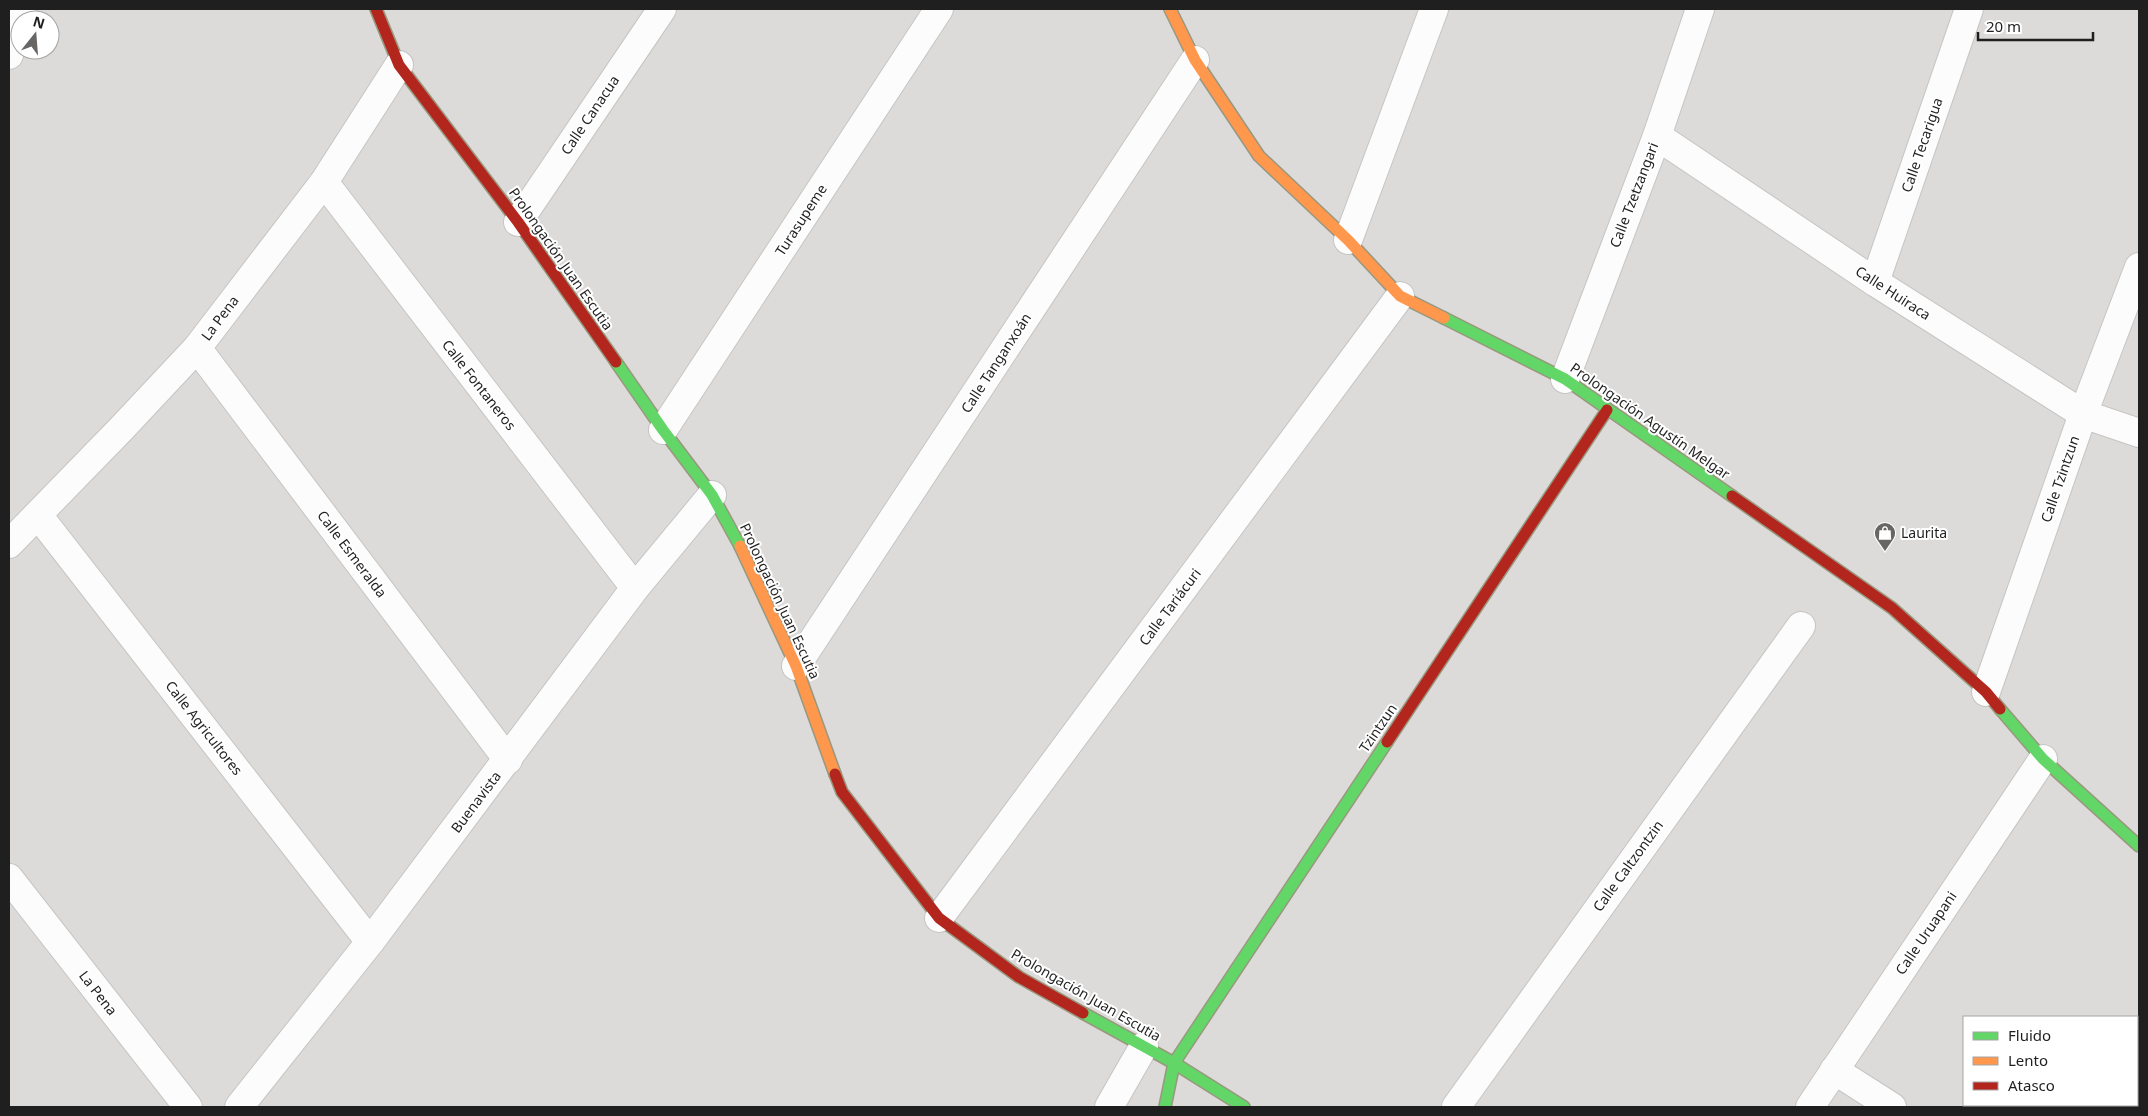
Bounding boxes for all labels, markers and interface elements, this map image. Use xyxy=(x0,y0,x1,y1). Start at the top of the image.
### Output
north arrow xyxy=(10,10,60,60)
scale bar xyxy=(1978,10,2093,42)
text: N xyxy=(31,11,47,33)
text: 20 m xyxy=(1986,16,2021,36)
street label: Calle Canacua xyxy=(556,71,623,158)
street label: Calle Tecarigua xyxy=(1896,95,1947,195)
street label: Calle Tzetzangari xyxy=(1605,140,1662,250)
street label: Turasupeme xyxy=(770,180,831,259)
street label: Prolongación Juan Escutia xyxy=(505,184,618,334)
street label: Calle Huiraca xyxy=(1852,261,1935,324)
street label: La Pena xyxy=(196,291,243,344)
street label: Calle Tanganxoán xyxy=(956,309,1035,416)
street label: Calle Fontaneros xyxy=(438,336,521,434)
street label: Prolongación Agustín Melgar xyxy=(1567,358,1734,483)
street label: Calle Tzintzun xyxy=(2036,433,2083,525)
street label: Calle Esmeralda xyxy=(313,506,391,601)
street label: Prolongación Juan Escutia xyxy=(736,520,825,682)
shop icon: Laurita xyxy=(1873,521,1897,552)
place label: Laurita xyxy=(1901,523,1947,542)
street label: Calle Tariácuri xyxy=(1134,564,1205,649)
street label: Calle Agricultores xyxy=(161,677,247,779)
street label: Tzintzun xyxy=(1354,700,1401,756)
street label: Buenavista xyxy=(446,767,505,836)
street label: Calle Caltzontzin xyxy=(1588,816,1667,915)
street label: Calle Uruapani xyxy=(1891,887,1961,978)
street label: Prolongación Juan Escutia xyxy=(1008,944,1165,1045)
street label: La Pena xyxy=(75,966,122,1019)
legend xyxy=(1963,1016,2138,1106)
text: Fluido xyxy=(2008,1025,2051,1045)
text: Lento xyxy=(2008,1050,2048,1070)
text: Atasco xyxy=(2008,1075,2055,1095)

